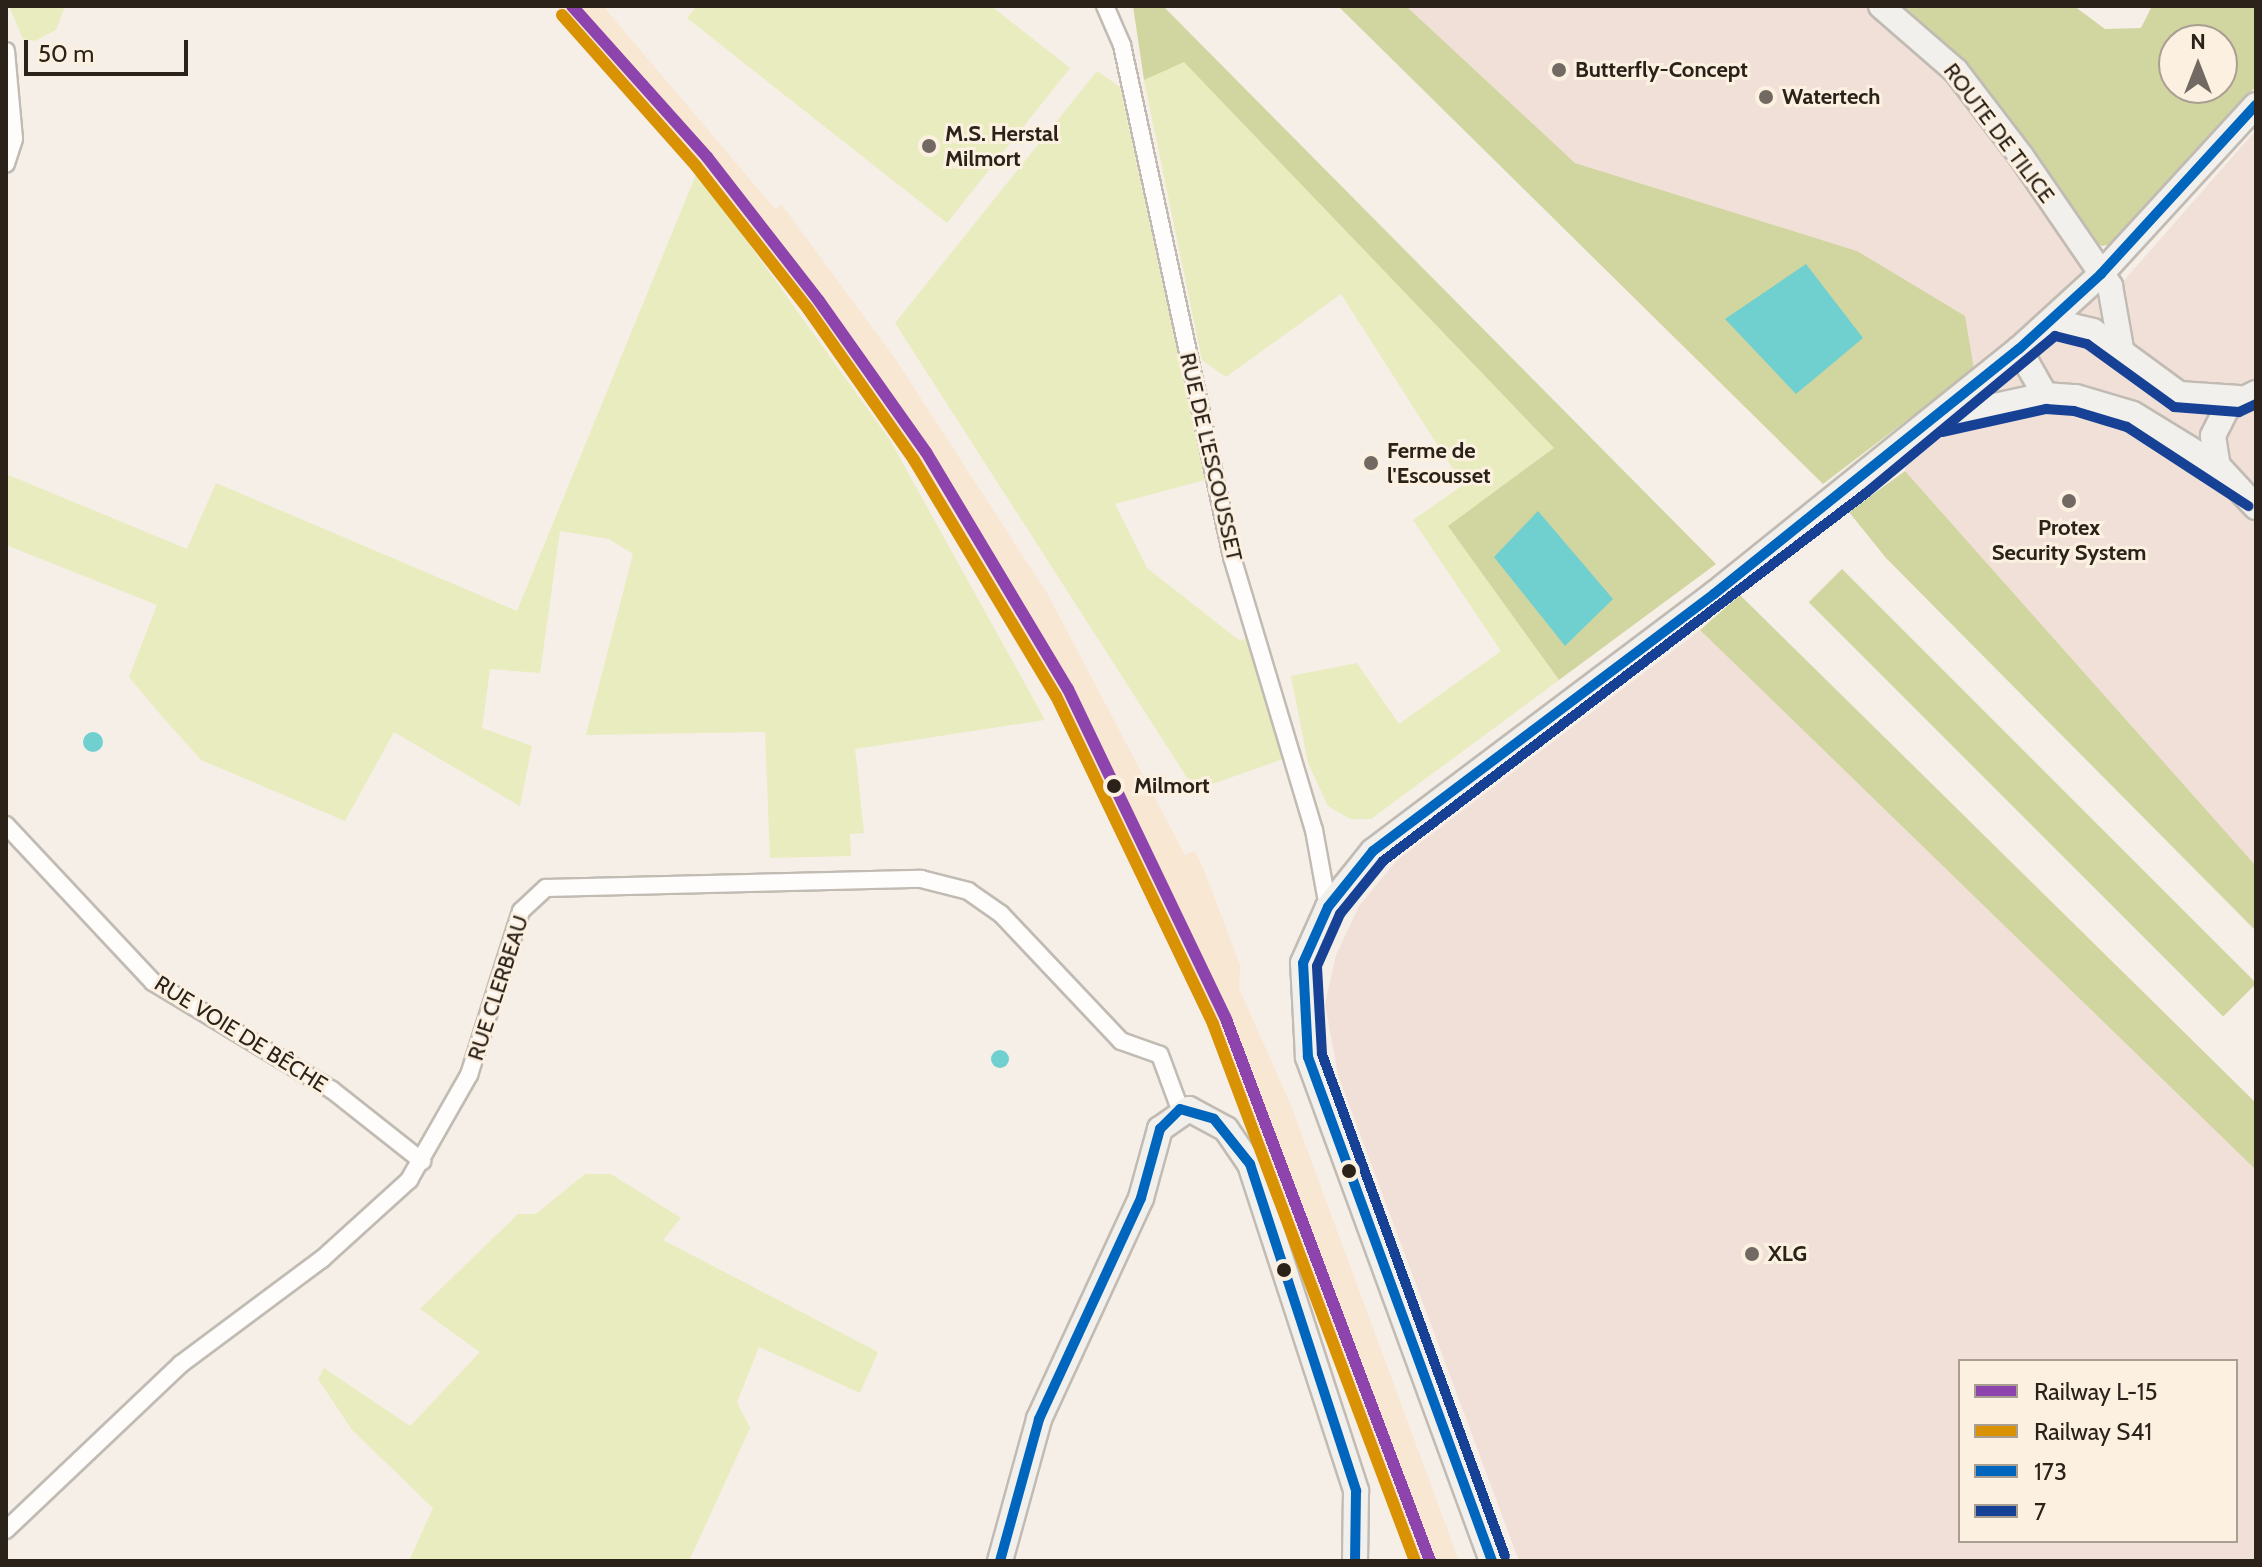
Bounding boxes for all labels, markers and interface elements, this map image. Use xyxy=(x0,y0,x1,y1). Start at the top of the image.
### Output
scale bar xyxy=(28,24,192,74)
north arrow xyxy=(2158,24,2238,104)
text: N xyxy=(2190,28,2206,55)
text: 50 m xyxy=(38,39,94,68)
place label: Butterfly-Concept xyxy=(1575,57,1748,83)
street label: ROUTE DE TILICE xyxy=(1938,58,2060,208)
marker: Butterfly-Concept xyxy=(1550,61,1568,79)
place label: Watertech xyxy=(1782,84,1880,110)
marker: Watertech xyxy=(1757,88,1775,106)
place label: M.S. Herstal Milmort xyxy=(945,120,1059,172)
marker: M.S. Herstal Milmort xyxy=(920,137,938,155)
street label: RUE DE L'ESCOUSSET xyxy=(1174,350,1248,564)
place label: Ferme de l'Escousset xyxy=(1387,437,1491,488)
marker: Ferme de l'Escousset xyxy=(1362,454,1380,472)
marker: Protex Security System xyxy=(2060,492,2078,510)
place label: Protex Security System xyxy=(1992,514,2146,566)
marker: Milmort xyxy=(1101,773,1127,799)
place label: Milmort xyxy=(1134,773,1210,799)
street label: RUE CLERBEAU xyxy=(462,912,534,1064)
street label: RUE VOIE DE BÊCHE xyxy=(150,970,332,1098)
unlabelled marker xyxy=(1341,1163,1357,1179)
place label: XLG xyxy=(1768,1241,1807,1267)
marker: XLG xyxy=(1743,1245,1761,1263)
unlabelled marker xyxy=(1276,1262,1292,1278)
legend xyxy=(1958,1359,2238,1543)
text: Railway L-15 xyxy=(2034,1377,2158,1406)
text: Railway S41 xyxy=(2034,1417,2152,1446)
text: 173 xyxy=(2034,1457,2067,1486)
text: 7 xyxy=(2034,1497,2046,1526)

